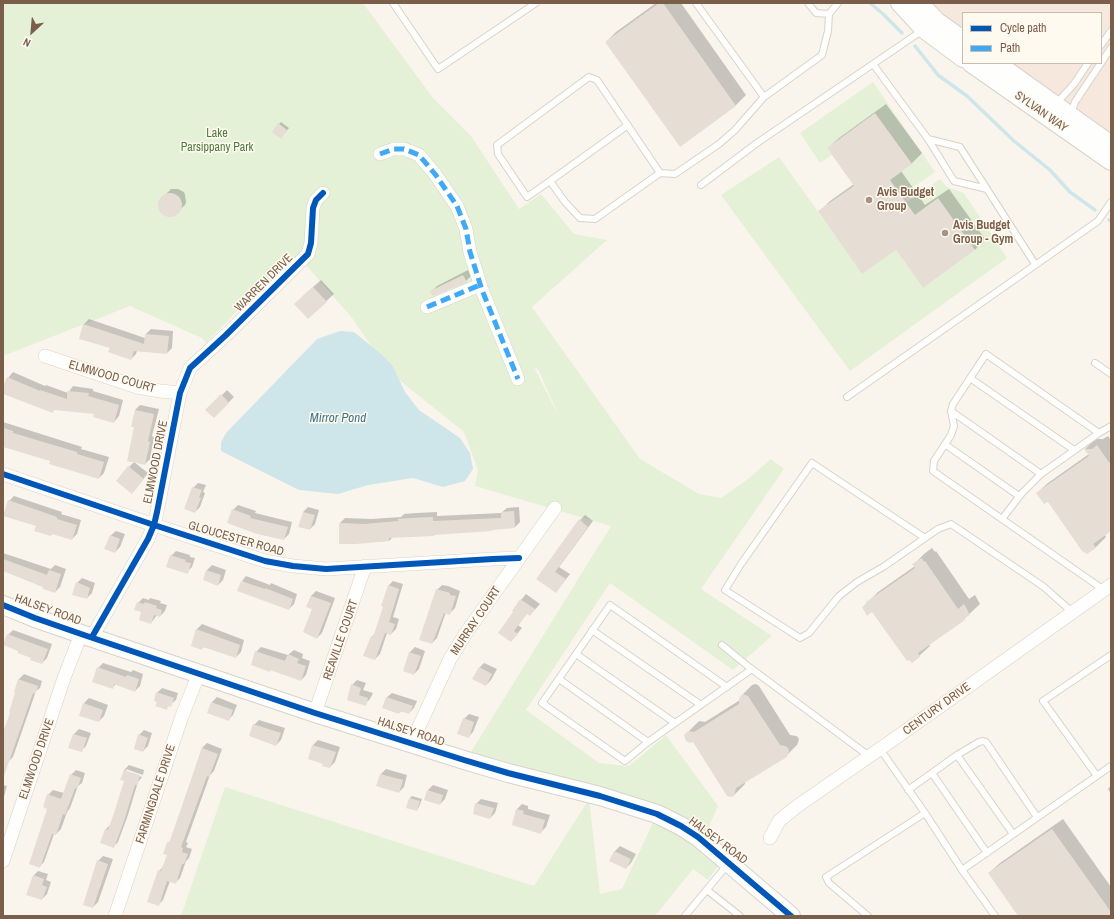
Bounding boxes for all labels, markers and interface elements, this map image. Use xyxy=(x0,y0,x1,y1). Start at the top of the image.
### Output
north arrow xyxy=(12,12,52,52)
legend xyxy=(962,12,1102,64)
text: Cycle path xyxy=(1000,20,1047,36)
text: N xyxy=(21,35,33,51)
text: Path xyxy=(1000,40,1020,56)
street label: SYLVAN WAY xyxy=(1012,88,1070,136)
park label: Lake Parsippany Park xyxy=(181,127,253,155)
place label: Avis Budget Group xyxy=(877,186,934,214)
marker: Avis Budget Group xyxy=(864,195,874,205)
place label: Avis Budget Group - Gym xyxy=(953,219,1013,247)
marker: Avis Budget Group - Gym xyxy=(940,228,950,238)
street label: WARREN DRIVE xyxy=(232,251,296,315)
street label: ELMWOOD COURT xyxy=(67,358,157,396)
water label: Mirror Pond xyxy=(310,411,366,427)
street label: ELMWOOD DRIVE xyxy=(141,419,171,505)
street label: GLOUCESTER ROAD xyxy=(186,518,286,560)
street label: MURRAY COURT xyxy=(448,584,504,658)
street label: HALSEY ROAD xyxy=(13,591,83,629)
street label: REAVILLE COURT xyxy=(321,598,361,682)
street label: CENTURY DRIVE xyxy=(900,680,974,738)
street label: HALSEY ROAD xyxy=(375,714,447,750)
street label: ELMWOOD DRIVE xyxy=(16,717,58,801)
street label: FARMINGDALE DRIVE xyxy=(133,743,179,845)
street label: HALSEY ROAD xyxy=(686,814,750,868)

